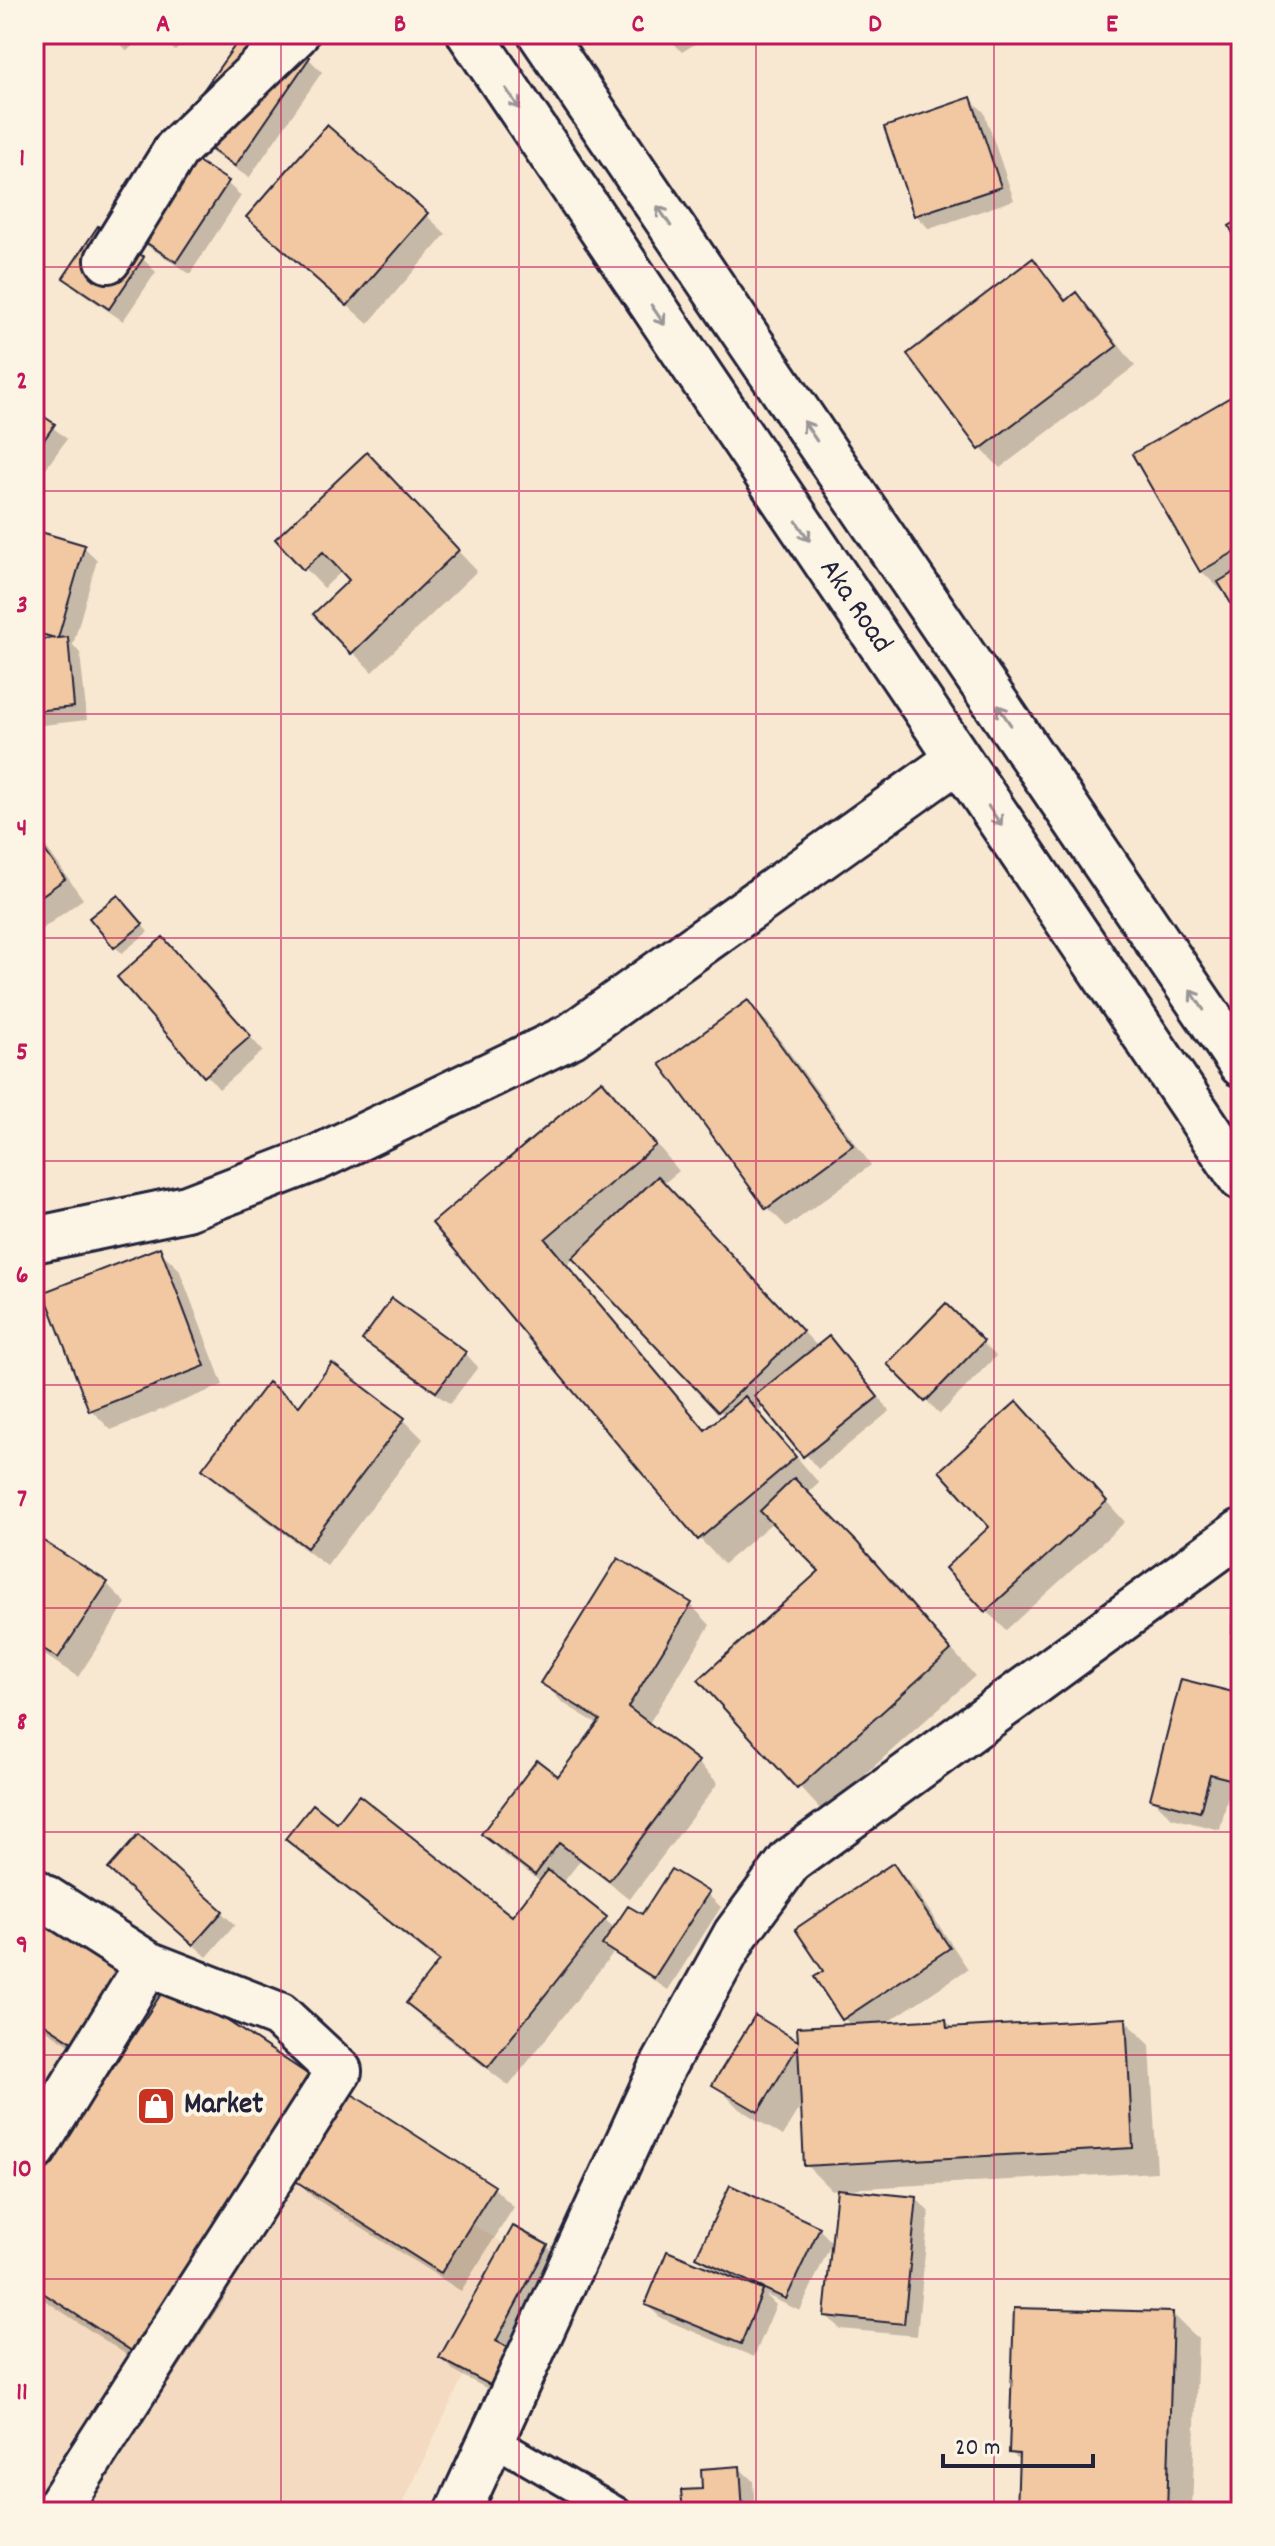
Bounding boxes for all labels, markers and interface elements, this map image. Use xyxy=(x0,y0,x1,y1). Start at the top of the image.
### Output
text: A xyxy=(156,7,170,44)
text: B xyxy=(394,7,406,44)
text: C xyxy=(632,7,645,44)
text: D xyxy=(868,7,882,44)
text: E xyxy=(1106,7,1118,44)
one-way arrow xyxy=(505,87,521,109)
text: 1 xyxy=(19,141,25,178)
one-way arrow xyxy=(656,205,672,227)
one-way arrow xyxy=(650,303,666,325)
text: 2 xyxy=(16,364,28,401)
one-way arrow xyxy=(802,420,819,442)
one-way arrow xyxy=(795,519,811,541)
street label: Aka Road xyxy=(807,551,901,663)
text: 3 xyxy=(16,588,28,625)
one-way arrow xyxy=(996,705,1012,727)
one-way arrow xyxy=(987,804,1003,827)
text: 4 xyxy=(17,811,27,848)
one-way arrow xyxy=(1189,989,1205,1011)
text: 5 xyxy=(16,1035,28,1072)
text: 6 xyxy=(16,1258,28,1295)
text: 7 xyxy=(17,1482,27,1519)
text: 8 xyxy=(17,1705,27,1742)
text: 9 xyxy=(16,1928,28,1965)
shop icon: Market xyxy=(135,2085,177,2127)
place label: Market xyxy=(184,2085,263,2128)
text: 10 xyxy=(12,2152,32,2189)
text: 11 xyxy=(16,2375,28,2412)
scale bar xyxy=(943,2418,1093,2468)
text: 20 m xyxy=(955,2432,1001,2466)

